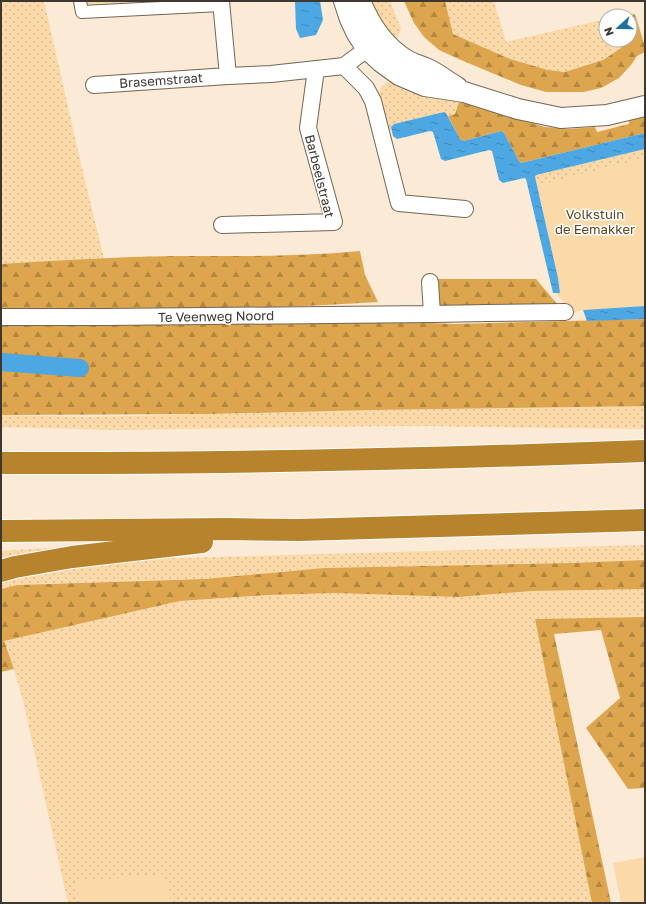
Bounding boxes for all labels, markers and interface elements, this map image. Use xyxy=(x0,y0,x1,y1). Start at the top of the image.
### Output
north arrow xyxy=(598,8,638,48)
text: N xyxy=(601,26,616,38)
street label: Brasemstraat xyxy=(119,69,203,91)
street label: Barbeelstraat xyxy=(302,133,338,219)
park label: Volkstuin de Eemakker xyxy=(555,206,635,237)
street label: Te Veenweg Noord xyxy=(158,307,274,325)

